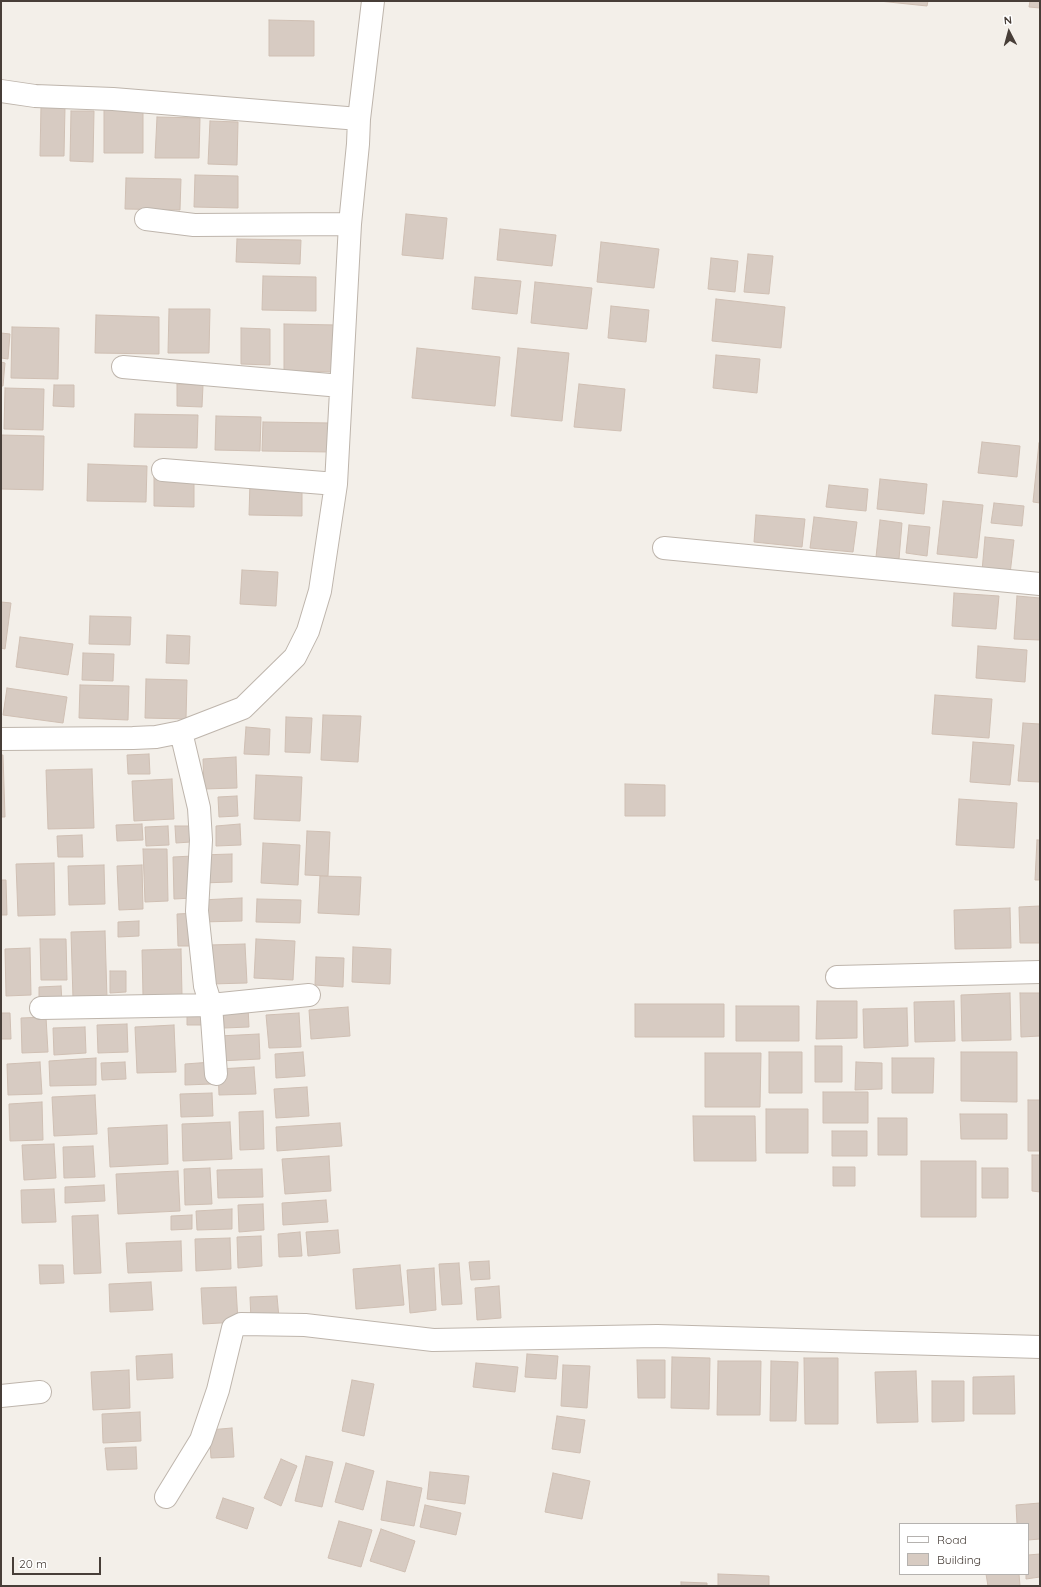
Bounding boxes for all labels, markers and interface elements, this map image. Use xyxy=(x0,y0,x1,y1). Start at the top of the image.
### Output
north arrow xyxy=(989,12,1029,52)
text: N xyxy=(1003,13,1013,27)
legend xyxy=(899,1523,1029,1575)
text: Road xyxy=(937,1532,967,1547)
scale bar xyxy=(14,1549,103,1575)
text: Building xyxy=(937,1552,981,1567)
text: 20 m xyxy=(19,1556,47,1571)

